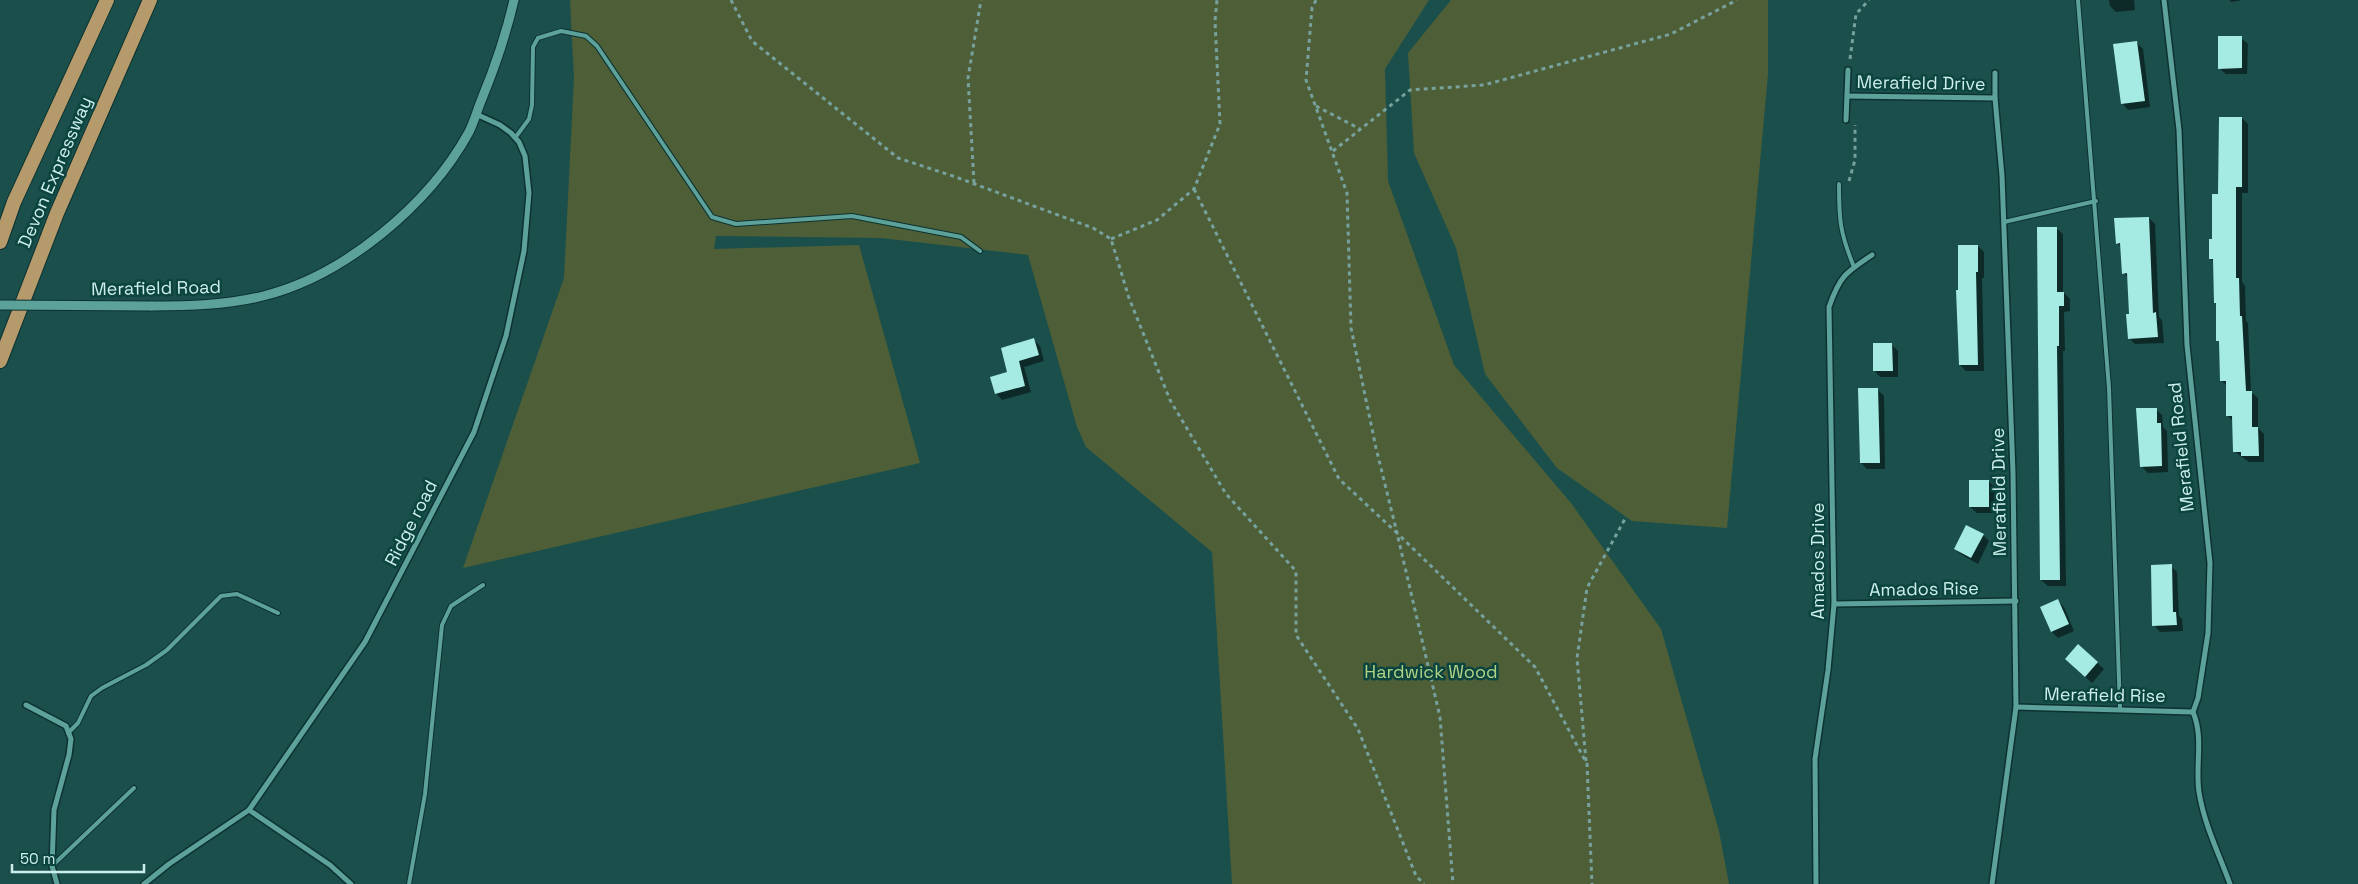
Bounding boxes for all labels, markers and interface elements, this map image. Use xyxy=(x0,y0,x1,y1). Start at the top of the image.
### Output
street label: Merafield Drive xyxy=(1856,70,1986,95)
street label: Devon Expressway xyxy=(12,93,97,251)
street label: Merafield Road xyxy=(91,275,221,300)
street label: Merafield Road xyxy=(2162,381,2199,513)
street label: Merafield Drive xyxy=(1986,427,2011,557)
street label: Ridge road xyxy=(379,476,442,570)
street label: Amados Drive xyxy=(1806,503,1829,619)
street label: Amados Rise xyxy=(1869,576,1979,601)
park label: Hardwick Wood xyxy=(1364,660,1498,683)
street label: Merafield Rise xyxy=(2044,682,2166,707)
scale bar xyxy=(12,842,145,874)
text: 50 m xyxy=(20,849,55,868)

